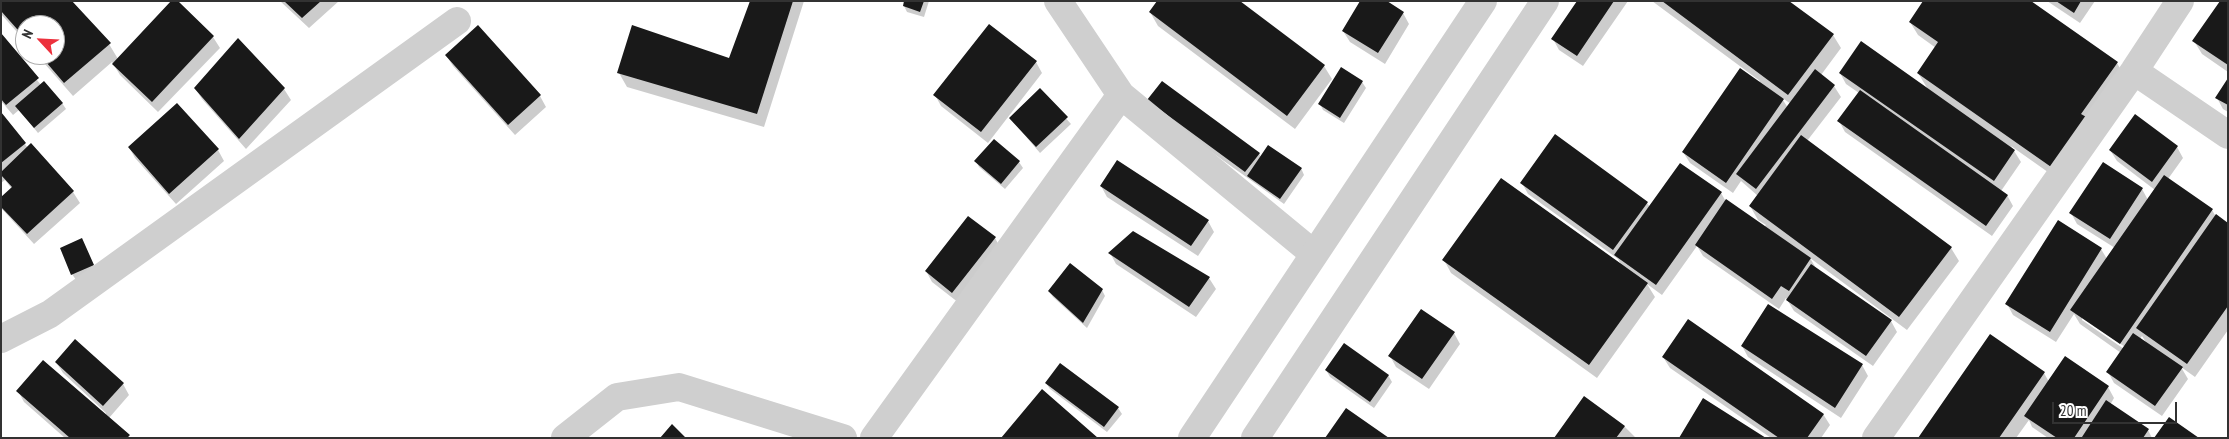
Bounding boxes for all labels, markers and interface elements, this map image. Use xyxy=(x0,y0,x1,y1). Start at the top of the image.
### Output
north arrow xyxy=(15,15,65,65)
text: N xyxy=(18,27,37,41)
scale bar xyxy=(2054,392,2179,424)
text: 20 m xyxy=(2060,401,2086,420)

